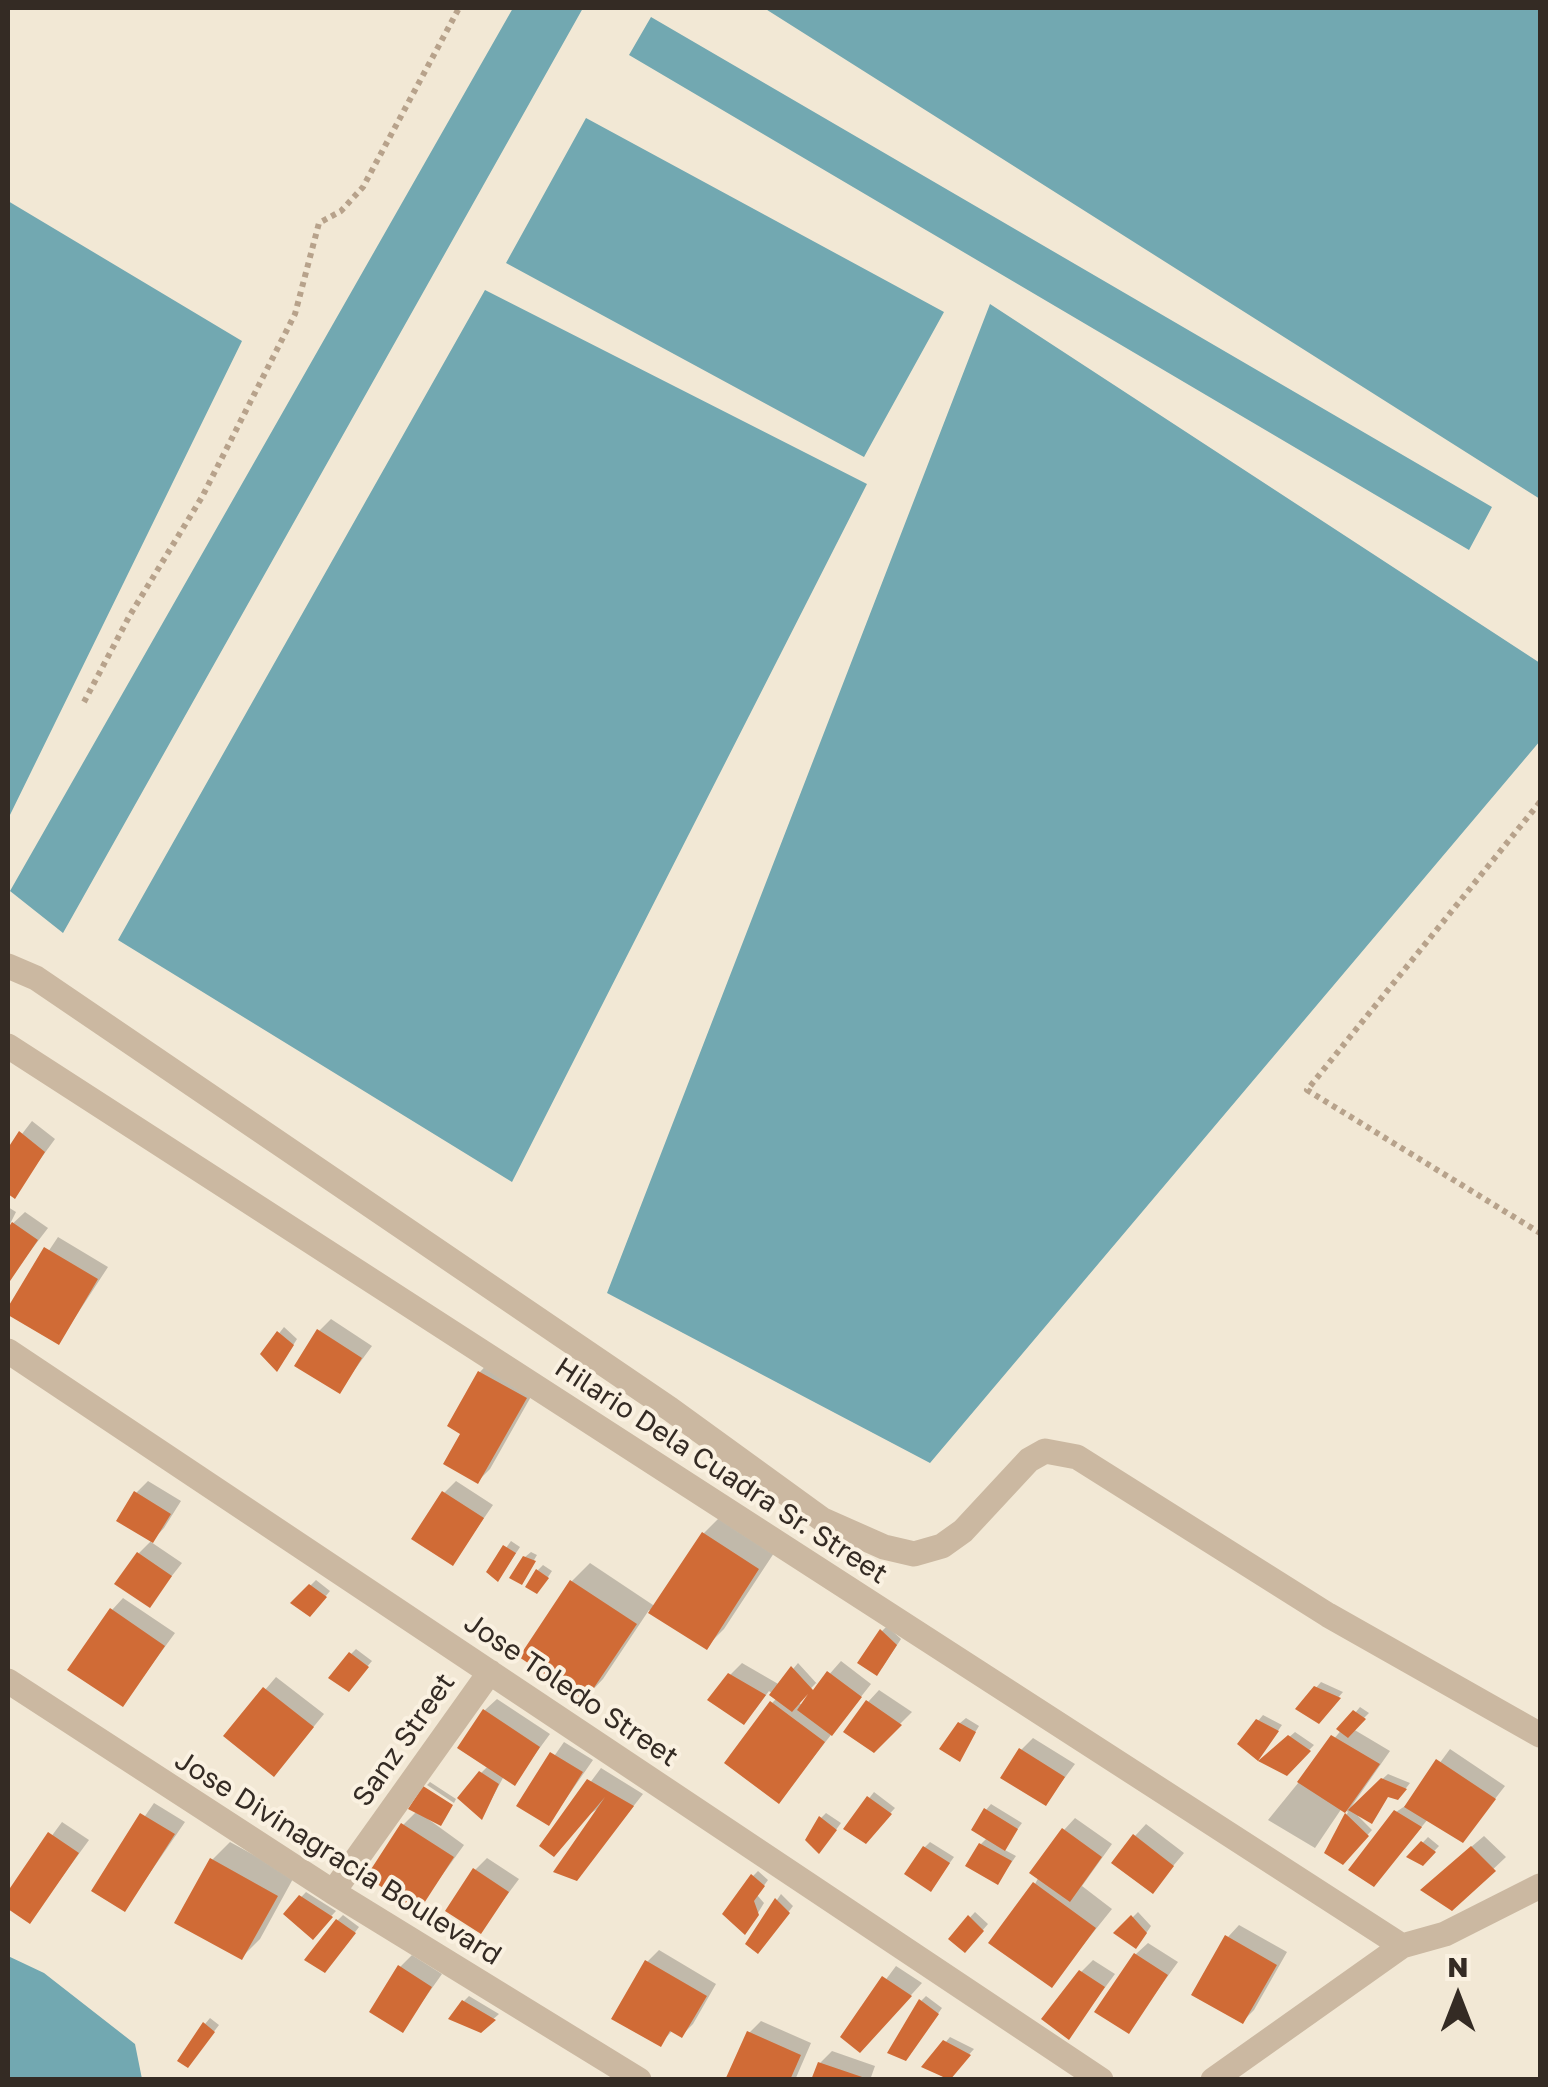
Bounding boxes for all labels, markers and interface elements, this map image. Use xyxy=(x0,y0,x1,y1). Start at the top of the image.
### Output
street label: Hilario Dela Cuadra Sr. Street xyxy=(548,1351,894,1591)
street label: Jose Toledo Street xyxy=(458,1606,684,1774)
street label: Sanz Street xyxy=(346,1667,462,1813)
street label: Jose Divinagracia Boulevard xyxy=(169,1743,507,1973)
north arrow xyxy=(1408,1947,1508,2047)
text: N xyxy=(1447,1950,1469,1983)

